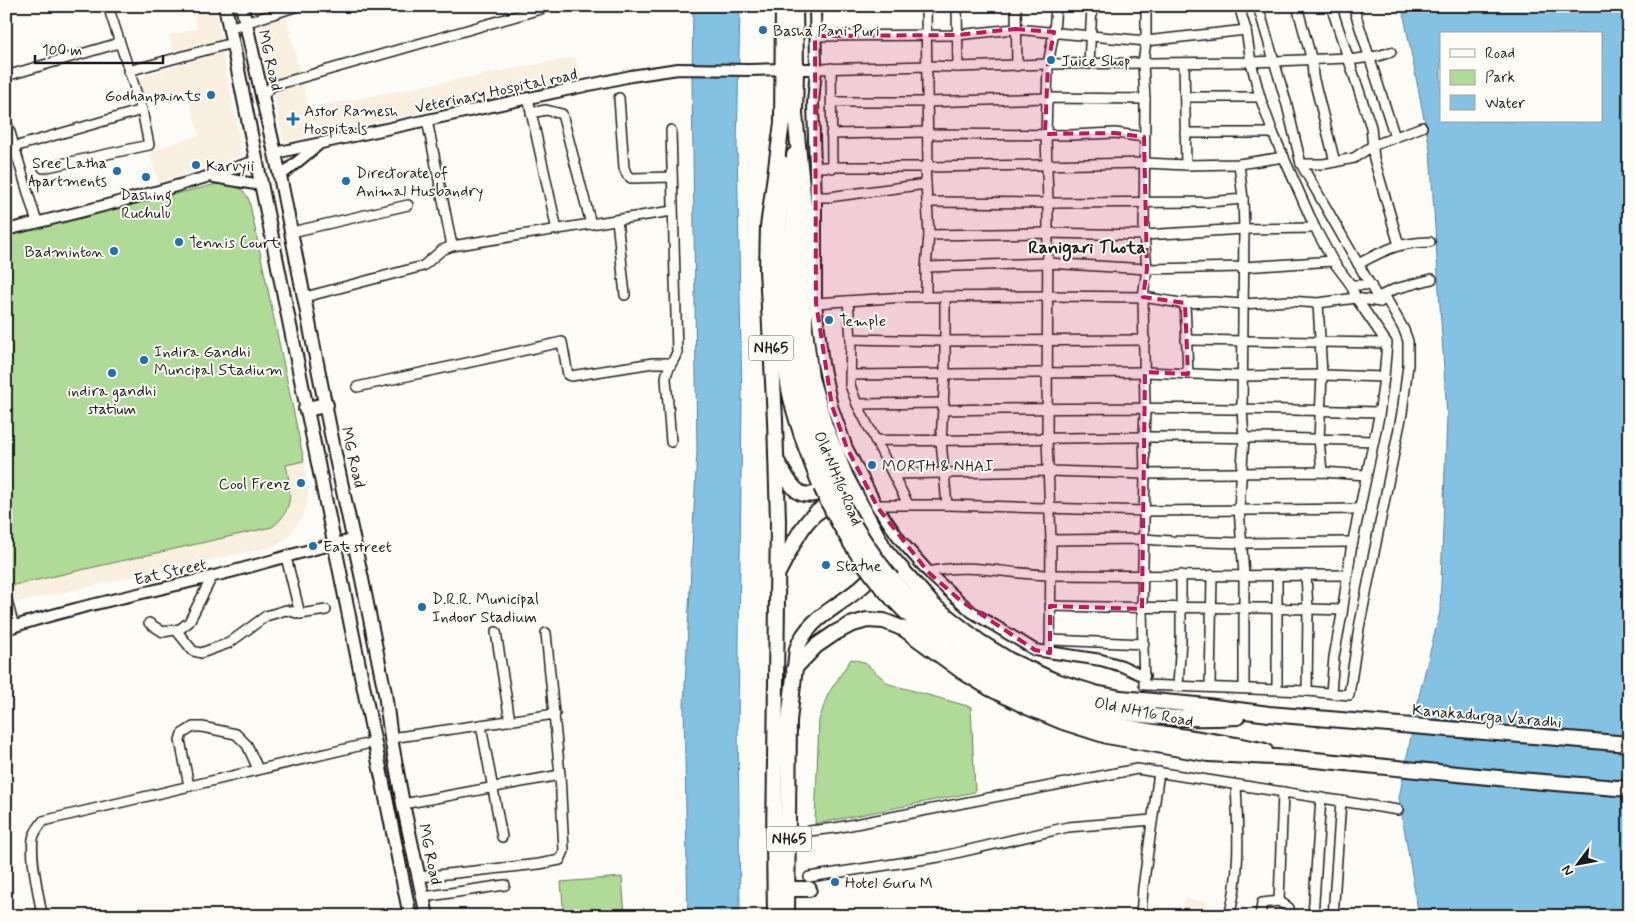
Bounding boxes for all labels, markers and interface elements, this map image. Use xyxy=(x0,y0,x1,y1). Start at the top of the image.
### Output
place label: Basha Pani Puri xyxy=(773,21,880,42)
marker: Basha Pani Puri xyxy=(757,24,769,36)
street label: MG Road xyxy=(252,28,287,93)
scale bar xyxy=(35,32,162,64)
legend xyxy=(1440,32,1602,122)
text: 100 m xyxy=(42,41,82,61)
text: Road xyxy=(1485,44,1515,64)
place label: Juice Shop xyxy=(1061,51,1130,72)
marker: Juice Shop xyxy=(1045,54,1057,66)
street label: Veterinary Hospital road xyxy=(413,64,580,119)
text: Park xyxy=(1485,68,1515,88)
place label: Godhanpaints xyxy=(105,86,201,107)
marker: Godhanpaints xyxy=(205,89,217,101)
text: Water xyxy=(1485,94,1525,114)
place label: Astor Ramesh Hospitals xyxy=(304,101,398,140)
marker: Astor Ramesh Hospitals xyxy=(286,112,300,126)
place label: Sree Latha Apartments xyxy=(28,153,107,193)
place label: Karvyii xyxy=(206,156,254,177)
marker: Karvyii xyxy=(190,159,202,171)
place label: Directorate of Animal Husbandry xyxy=(356,163,483,202)
marker: Sree Latha Apartments xyxy=(111,165,123,177)
marker: Dashing Ruchulu xyxy=(140,171,152,183)
marker: Directorate of Animal Husbandry xyxy=(340,175,352,187)
place label: Dashing Ruchulu xyxy=(120,185,172,224)
place label: Tennis Court xyxy=(189,233,280,254)
marker: Tennis Court xyxy=(173,236,185,248)
district label: Ranigari Thota xyxy=(1028,236,1146,262)
place label: Badminton xyxy=(25,242,104,263)
marker: Badminton xyxy=(108,245,120,257)
place label: Temple xyxy=(839,311,886,332)
marker: Temple xyxy=(823,314,835,326)
road number: NH65 xyxy=(748,336,794,360)
place label: Indira Gandhi Muncipal Stadium xyxy=(154,342,283,381)
marker: Indira Gandhi Muncipal Stadium xyxy=(138,354,150,366)
marker: indira gandhi statium xyxy=(106,367,118,379)
place label: indira gandhi statium xyxy=(68,381,156,420)
street label: MG Road xyxy=(335,425,370,490)
street label: Old NH16 Road xyxy=(808,428,867,529)
place label: MORTH & NHAI xyxy=(882,456,993,477)
marker: MORTH & NHAI xyxy=(866,459,878,471)
place label: Cool Frenz xyxy=(219,474,291,495)
marker: Cool Frenz xyxy=(295,477,307,489)
place label: Eat street xyxy=(323,537,392,558)
marker: Eat street xyxy=(307,540,319,552)
street label: Eat Street xyxy=(132,554,208,591)
place label: Statue xyxy=(836,556,882,577)
marker: Statue xyxy=(820,559,832,571)
place label: D.R.R. Municipal Indoor Stadium xyxy=(432,589,539,628)
marker: D.R.R. Municipal Indoor Stadium xyxy=(416,601,428,613)
street label: Old NH16 Road xyxy=(1092,693,1195,732)
street label: Kanakadurga Varadhi xyxy=(1411,699,1562,734)
street label: MG Road xyxy=(413,822,446,887)
road number: NH65 xyxy=(766,826,812,852)
north arrow xyxy=(1552,840,1602,890)
text: N xyxy=(1558,862,1578,879)
place label: Hotel Guru M xyxy=(845,873,933,894)
marker: Hotel Guru M xyxy=(829,876,841,888)

